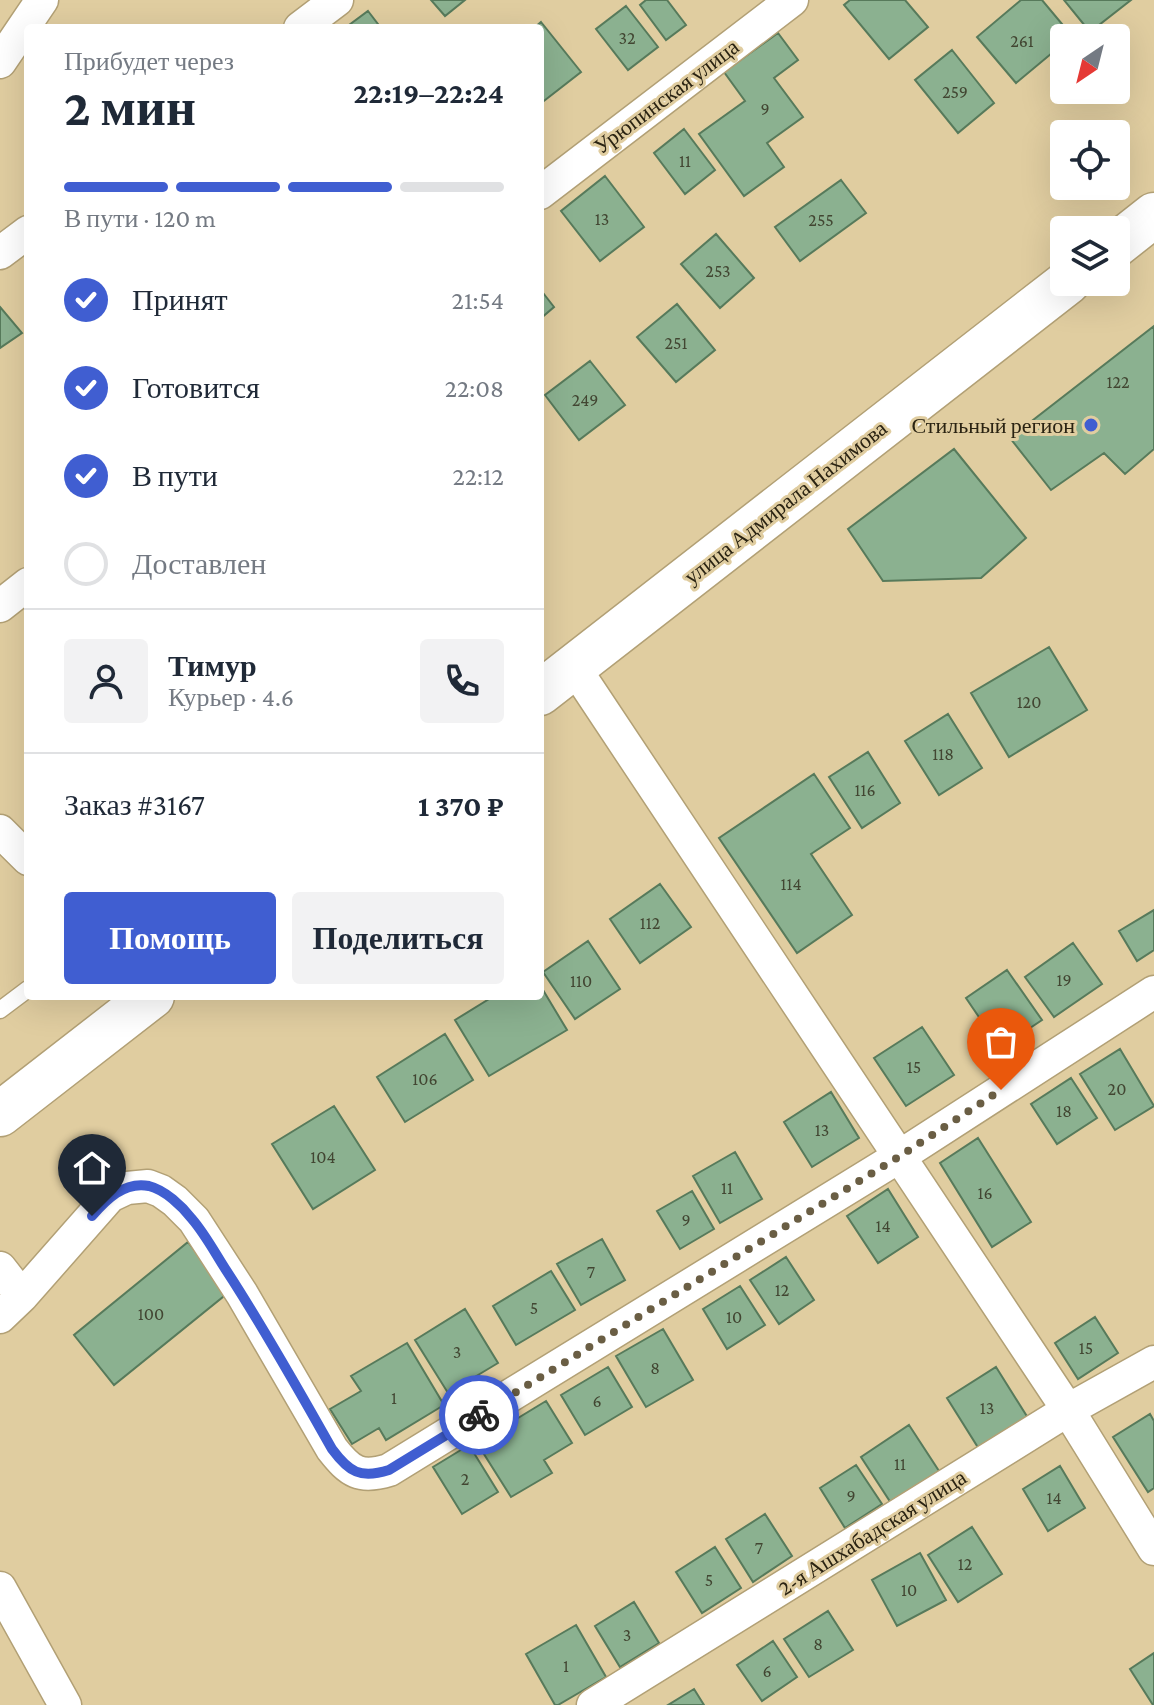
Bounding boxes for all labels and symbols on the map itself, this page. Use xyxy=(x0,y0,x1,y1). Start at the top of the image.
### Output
north arrow xyxy=(1050,24,1130,104)
house number: 32 xyxy=(618,28,636,48)
house number: 261 xyxy=(1010,31,1034,51)
street label: Урюпинская улица xyxy=(589,34,744,159)
house number: 259 xyxy=(942,82,968,102)
house number: 9 xyxy=(760,99,770,119)
house number: 11 xyxy=(679,151,691,171)
house number: 13 xyxy=(595,209,609,229)
house number: 255 xyxy=(808,210,834,230)
house number: 253 xyxy=(705,261,731,281)
house number: 251 xyxy=(665,333,687,353)
house number: 122 xyxy=(1106,372,1130,392)
house number: 249 xyxy=(572,390,598,410)
place label: Стильный регион xyxy=(911,413,1075,438)
street label: улица Адмирала Нахимова xyxy=(679,415,892,589)
marker: Стильный регион xyxy=(1082,416,1100,434)
house number: 120 xyxy=(1017,692,1041,712)
house number: 118 xyxy=(932,744,954,764)
house number: 116 xyxy=(854,780,876,800)
house number: 114 xyxy=(780,874,802,894)
house number: 112 xyxy=(640,913,660,933)
house number: 19 xyxy=(1056,970,1072,990)
house number: 110 xyxy=(570,971,592,991)
pin xyxy=(967,1008,1035,1090)
house number: 15 xyxy=(907,1057,921,1077)
house number: 106 xyxy=(412,1069,438,1089)
house number: 20 xyxy=(1108,1079,1126,1099)
house number: 18 xyxy=(1056,1101,1072,1121)
house number: 13 xyxy=(815,1120,829,1140)
pin xyxy=(58,1134,126,1216)
house number: 104 xyxy=(310,1147,336,1167)
house number: 11 xyxy=(721,1178,733,1198)
house number: 16 xyxy=(977,1183,993,1203)
house number: 9 xyxy=(681,1210,691,1230)
house number: 14 xyxy=(875,1216,891,1236)
house number: 7 xyxy=(587,1262,595,1282)
house number: 12 xyxy=(775,1280,789,1300)
house number: 5 xyxy=(530,1298,538,1318)
house number: 100 xyxy=(138,1304,164,1324)
house number: 10 xyxy=(726,1307,742,1327)
house number: 15 xyxy=(1079,1338,1093,1358)
house number: 3 xyxy=(453,1342,461,1362)
house number: 8 xyxy=(650,1358,660,1378)
courier xyxy=(439,1375,519,1455)
house number: 1 xyxy=(391,1388,397,1408)
house number: 6 xyxy=(592,1391,602,1411)
house number: 13 xyxy=(980,1398,994,1418)
house number: 11 xyxy=(894,1454,906,1474)
street label: 2-я Ашхабадская улица xyxy=(774,1464,971,1600)
house number: 2 xyxy=(461,1469,469,1489)
house number: 9 xyxy=(846,1486,856,1506)
house number: 14 xyxy=(1046,1488,1062,1508)
house number: 7 xyxy=(755,1538,763,1558)
house number: 12 xyxy=(958,1554,972,1574)
house number: 5 xyxy=(705,1570,713,1590)
house number: 10 xyxy=(901,1580,917,1600)
house number: 3 xyxy=(623,1625,631,1645)
house number: 8 xyxy=(813,1634,823,1654)
house number: 1 xyxy=(563,1656,569,1676)
house number: 6 xyxy=(762,1661,772,1681)

